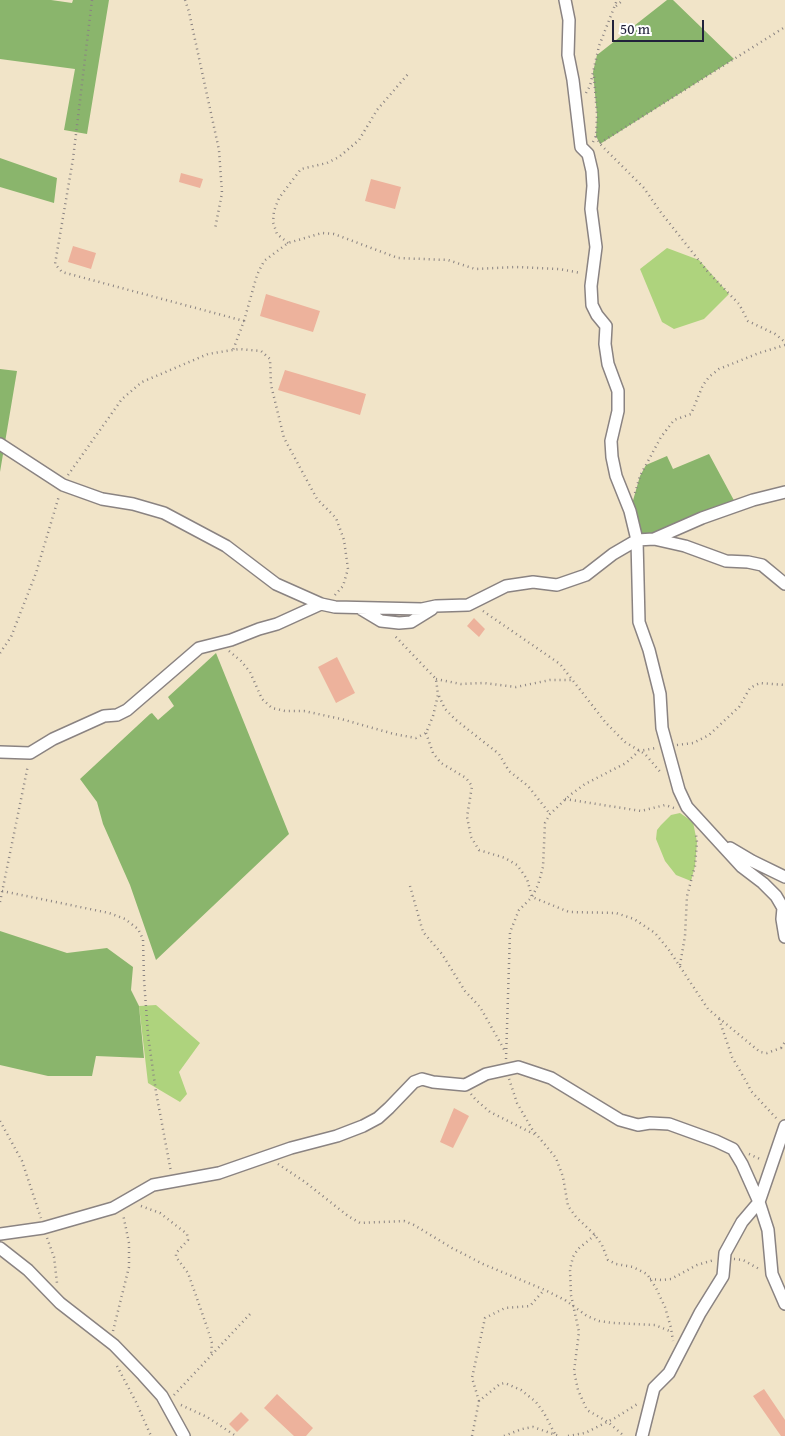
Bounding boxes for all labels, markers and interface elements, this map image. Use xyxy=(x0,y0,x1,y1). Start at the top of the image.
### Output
scale bar xyxy=(615,10,708,42)
text: 50 m xyxy=(620,18,650,39)

